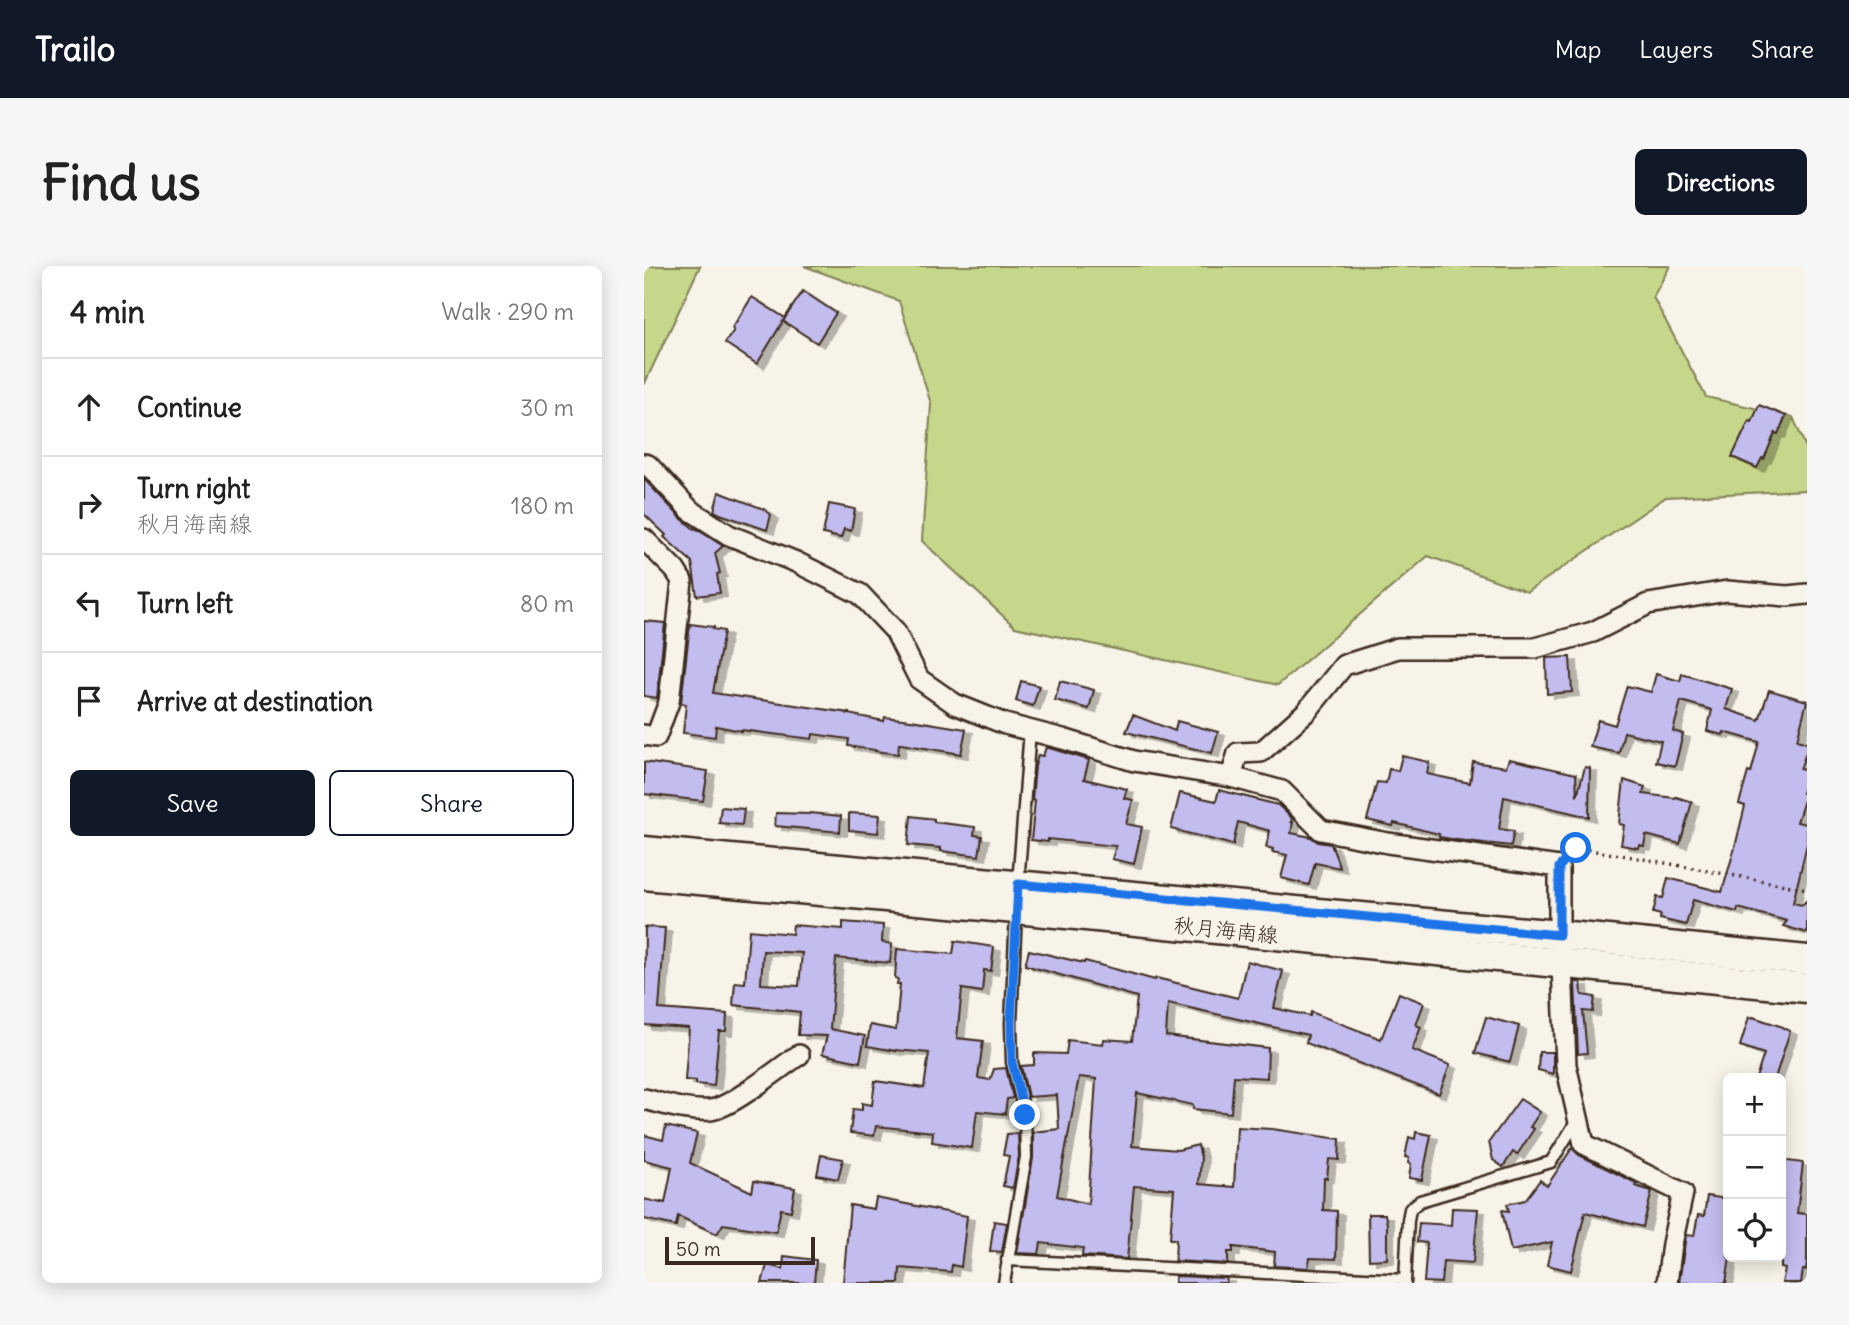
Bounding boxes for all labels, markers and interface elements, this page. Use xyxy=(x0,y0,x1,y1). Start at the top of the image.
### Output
text: Trailo xyxy=(35,28,115,70)
text: Map xyxy=(1555,34,1601,64)
text: Layers xyxy=(1639,34,1713,64)
text: Share xyxy=(1751,34,1814,64)
button: Directions xyxy=(1635,149,1807,215)
text: Find us xyxy=(42,152,200,213)
text: 4 min xyxy=(70,293,145,331)
text: Walk · 290 m xyxy=(441,297,574,326)
icon: ahead xyxy=(70,388,108,426)
text: Continue xyxy=(137,391,242,424)
text: 30 m xyxy=(520,393,574,422)
text: Turn right xyxy=(137,472,250,505)
icon: right xyxy=(70,486,108,524)
text: 180 m xyxy=(511,491,574,520)
text: 秋月海南線 xyxy=(137,509,252,538)
icon: left xyxy=(70,584,108,622)
text: Turn left xyxy=(137,587,233,620)
text: 80 m xyxy=(520,589,574,618)
icon: arrive xyxy=(70,682,108,720)
text: Arrive at destination xyxy=(137,685,373,718)
button: Save xyxy=(70,770,315,836)
button: Share xyxy=(329,770,574,836)
route start xyxy=(1560,832,1591,863)
street label: 秋月海南線 xyxy=(1172,911,1280,949)
map controls xyxy=(1723,1073,1786,1262)
button: + xyxy=(1723,1073,1786,1136)
route end xyxy=(1009,1099,1040,1130)
button: − xyxy=(1723,1136,1786,1199)
button: locate xyxy=(1723,1199,1786,1262)
scale bar xyxy=(665,1234,816,1266)
text: 50 m xyxy=(676,1237,721,1261)

